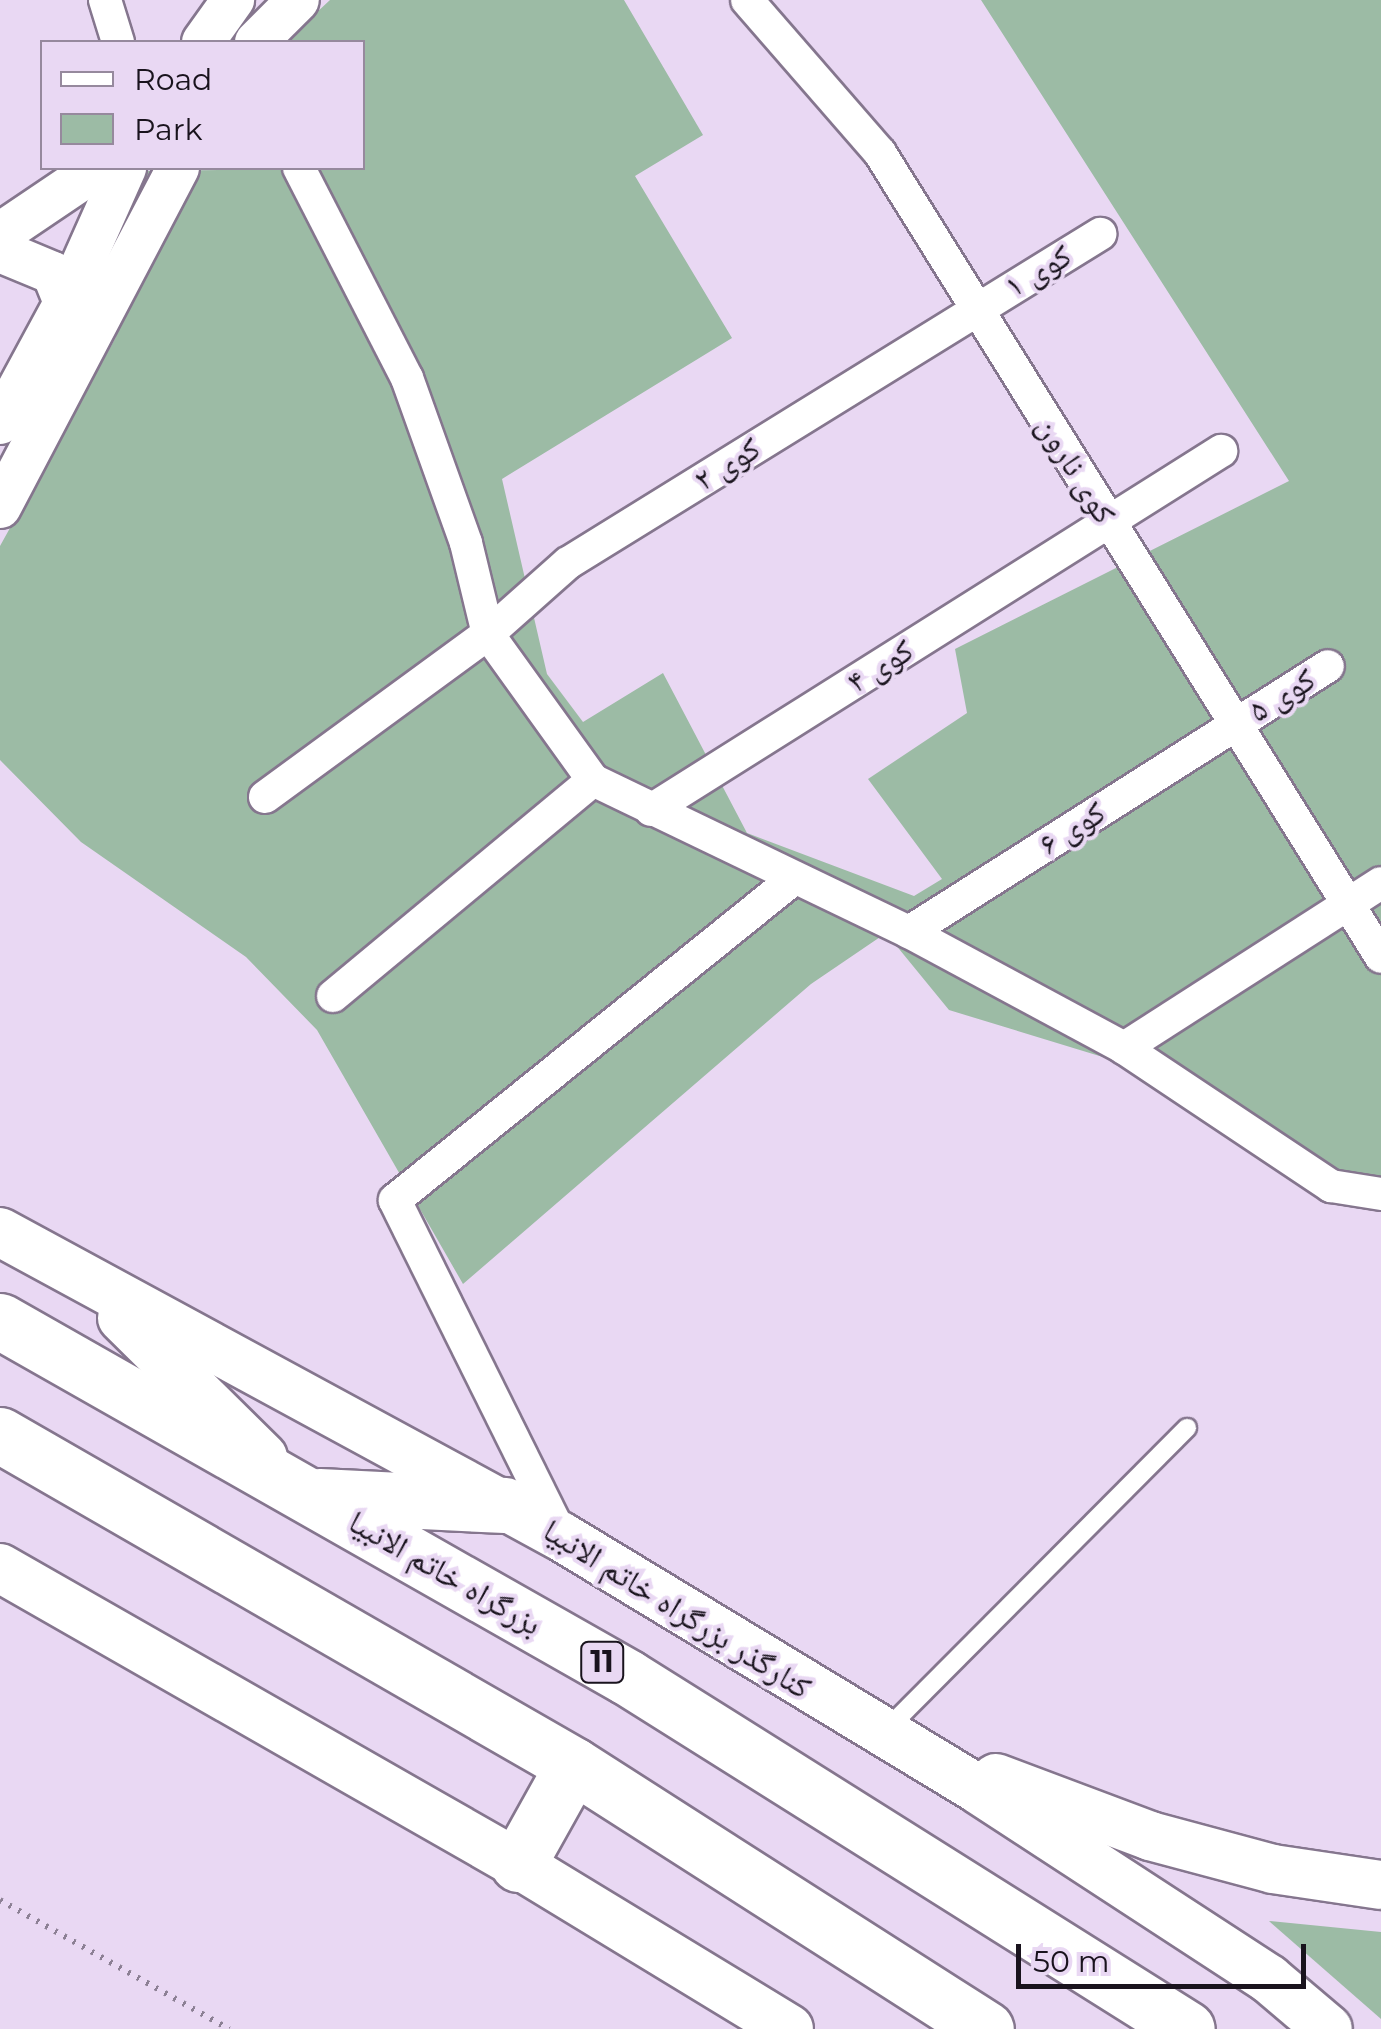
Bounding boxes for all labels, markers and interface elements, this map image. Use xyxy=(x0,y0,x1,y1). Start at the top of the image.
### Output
legend xyxy=(40,40,365,170)
text: Road xyxy=(134,61,212,98)
text: Park xyxy=(134,111,203,148)
street label: کوی ۱ xyxy=(998,236,1078,306)
street label: کوی نارون xyxy=(1028,409,1124,531)
street label: کوی ۲ xyxy=(687,429,767,499)
street label: کوی ۴ xyxy=(840,631,920,701)
street label: کوی ۵ xyxy=(1242,660,1322,730)
street label: کوی ۶ xyxy=(1032,793,1112,863)
street label: بزرگراه خاتم الانبیا xyxy=(342,1502,548,1644)
street label: کنارگذر بزرگراه خاتم الانبیا xyxy=(536,1511,818,1707)
road number: 11 xyxy=(580,1637,624,1687)
scale bar xyxy=(1021,1924,1311,1986)
text: 50 m xyxy=(1033,1943,1110,1980)

